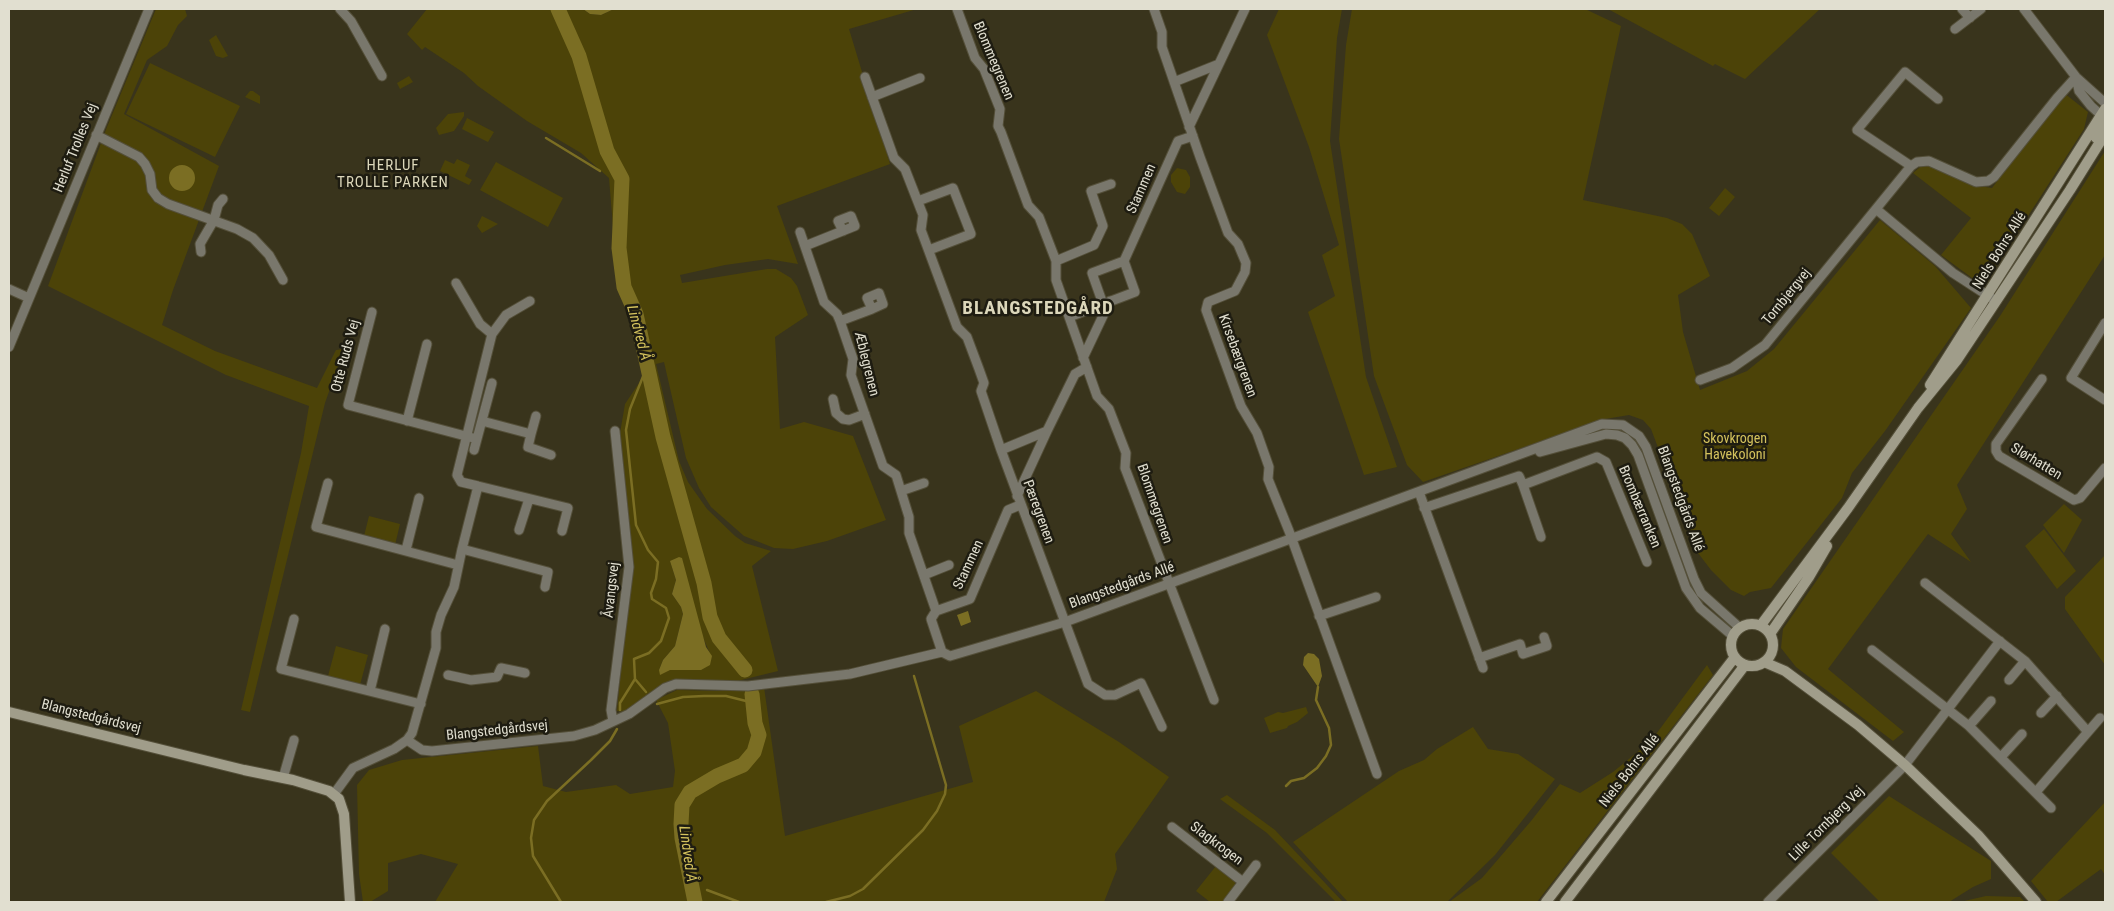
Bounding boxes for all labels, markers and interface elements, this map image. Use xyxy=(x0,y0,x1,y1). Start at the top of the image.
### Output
street label: Blommegrenen xyxy=(969,19,1017,103)
street label: Herluf Trolles Vej xyxy=(50,101,102,195)
district label: HERLUF TROLLE PARKEN xyxy=(335,157,451,192)
street label: Stammen xyxy=(1124,162,1160,216)
street label: Niels Bohrs Allé xyxy=(1970,209,2030,293)
street label: Tornbjergvej xyxy=(1759,265,1815,329)
district label: BLANGSTEDGÅRD xyxy=(961,298,1115,320)
water label: Lindved Å xyxy=(622,303,654,363)
street label: Kirsebærgrenen xyxy=(1214,312,1260,400)
street label: Otte Ruds Vej xyxy=(328,318,364,394)
street label: Æblegrenen xyxy=(850,330,882,398)
park label: Skovkrogen Havekoloni xyxy=(1703,431,1767,464)
street label: Slørhatten xyxy=(2007,440,2065,484)
street label: Blangstedgårds Allé xyxy=(1653,444,1707,554)
street label: Blommegrenen xyxy=(1133,462,1175,546)
street label: Brombærranken xyxy=(1614,463,1664,551)
street label: Pæregrenen xyxy=(1019,478,1057,546)
street label: Stammen xyxy=(950,538,988,592)
street label: Blangstedgårds Allé xyxy=(1067,559,1177,613)
street label: Åvangsvej xyxy=(601,561,623,619)
street label: Blangstedgårdsvej xyxy=(40,697,142,737)
street label: Blangstedgårdsvej xyxy=(445,717,549,745)
street label: Niels Bohrs Allé xyxy=(1596,731,1664,811)
street label: Lille Tornbjerg Vej xyxy=(1786,783,1868,865)
street label: Slagkrogen xyxy=(1186,819,1246,869)
water label: Lindved Å xyxy=(674,825,700,883)

